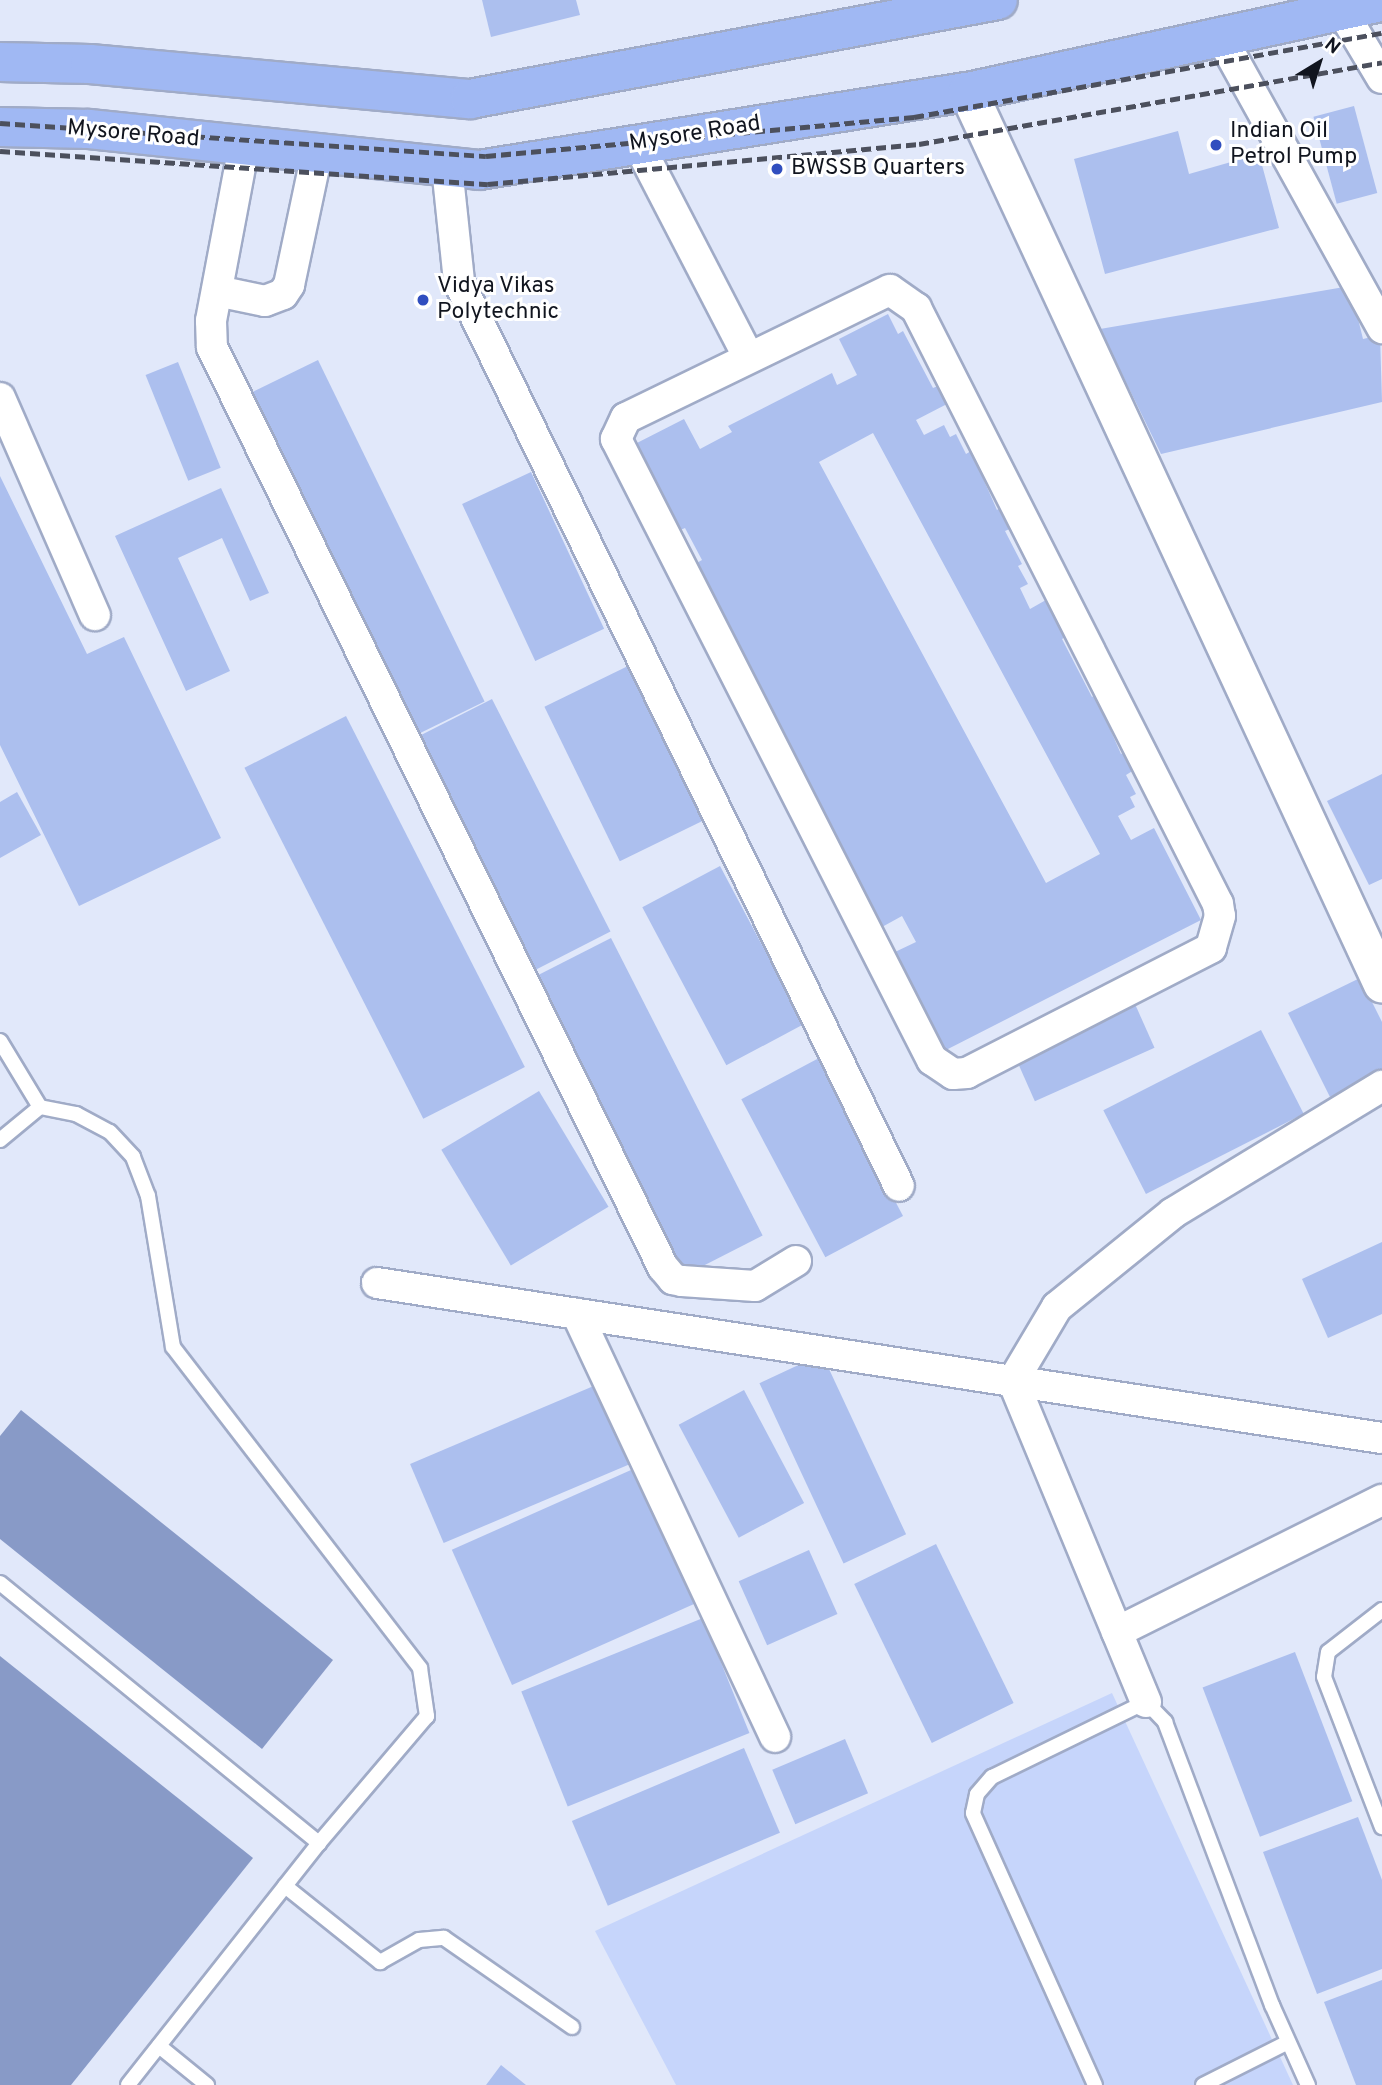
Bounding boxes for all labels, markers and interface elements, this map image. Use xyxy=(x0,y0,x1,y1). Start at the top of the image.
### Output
north arrow xyxy=(1284,28,1354,98)
text: N xyxy=(1319,33,1345,60)
street label: Mysore Road xyxy=(627,111,763,159)
street label: Mysore Road xyxy=(66,115,200,155)
place label: Indian Oil Petrol Pump xyxy=(1230,118,1357,172)
marker: Indian Oil Petrol Pump xyxy=(1208,137,1224,153)
place label: BWSSB Quarters xyxy=(791,155,965,183)
marker: BWSSB Quarters xyxy=(769,161,785,177)
place label: Vidya Vikas Polytechnic xyxy=(437,273,559,327)
marker: Vidya Vikas Polytechnic xyxy=(415,292,431,308)

